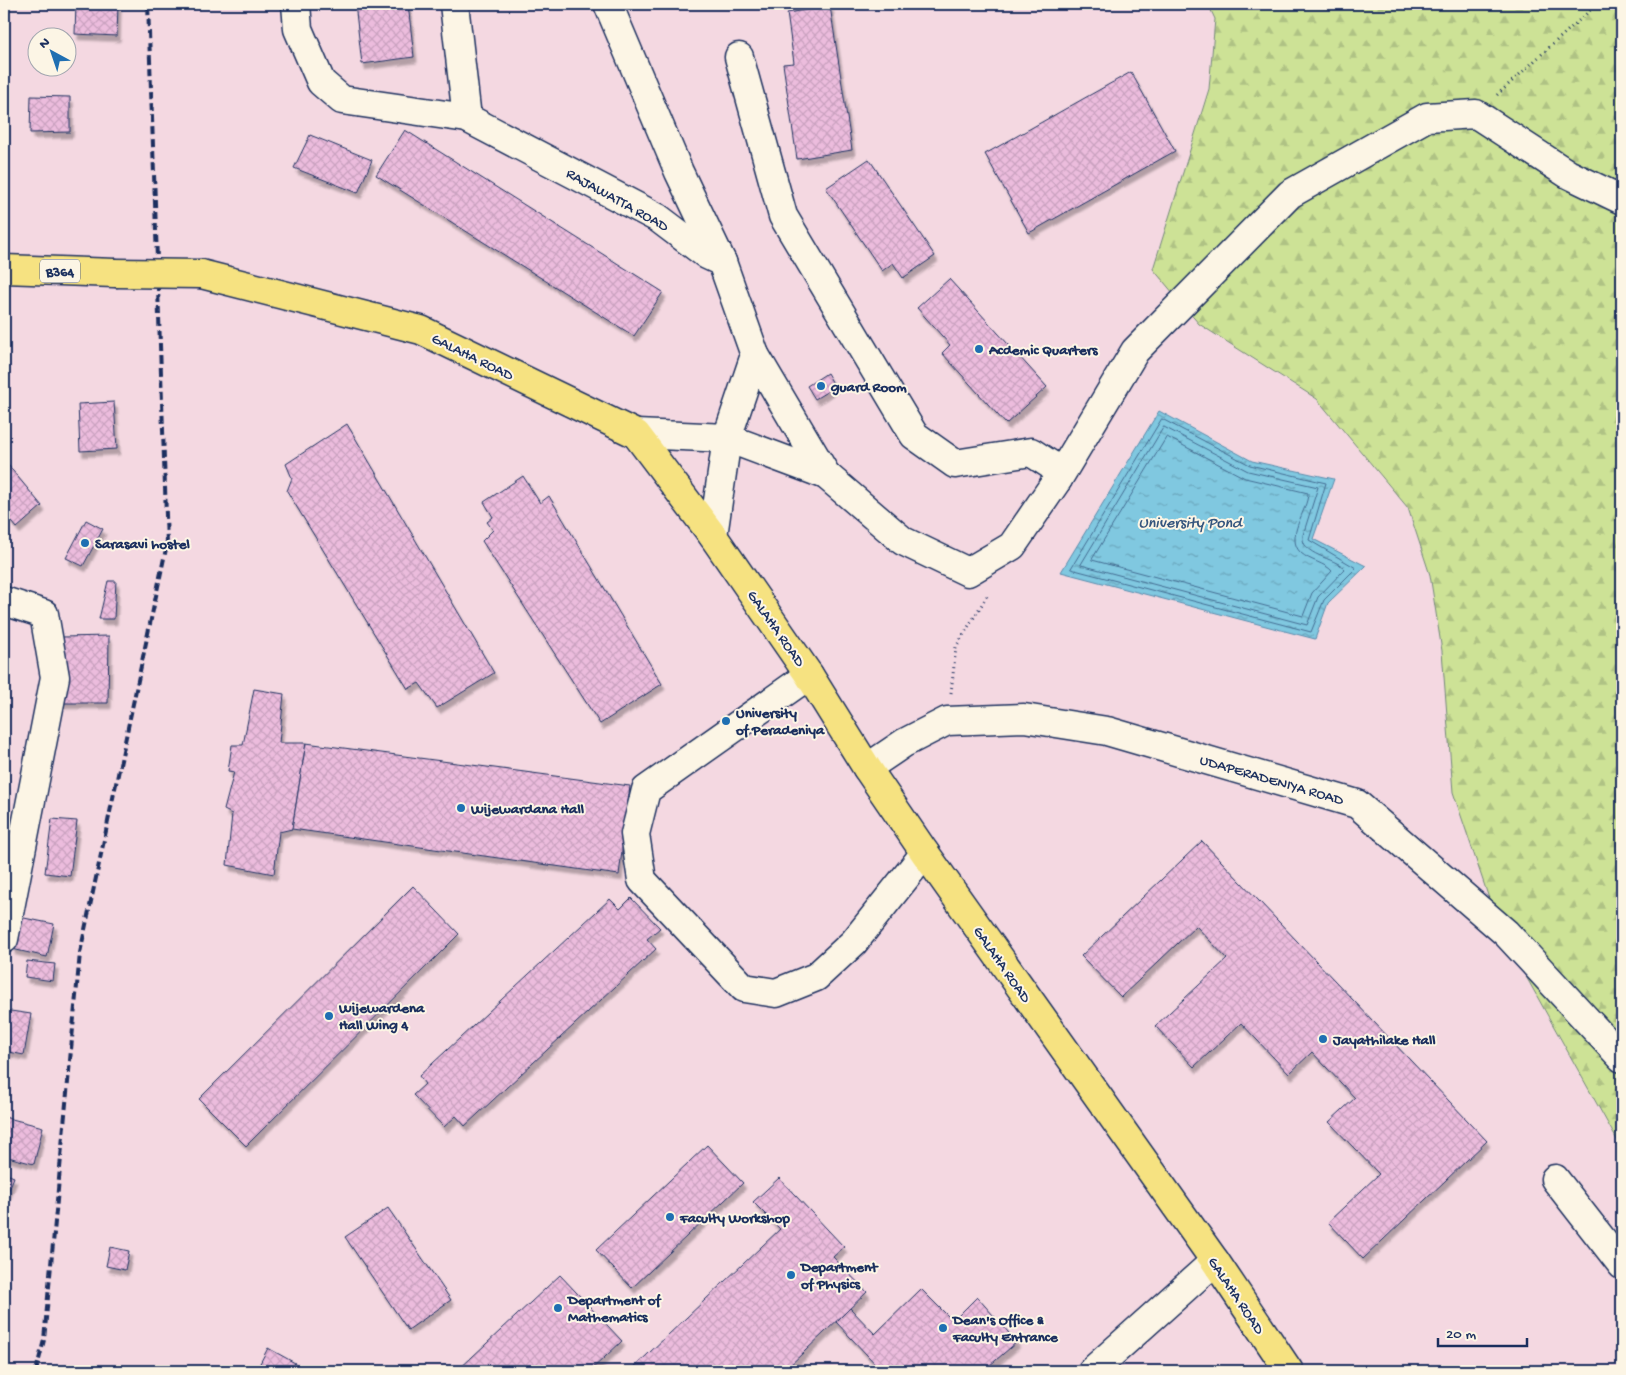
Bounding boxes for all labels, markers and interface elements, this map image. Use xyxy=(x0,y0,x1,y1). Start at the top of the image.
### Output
north arrow xyxy=(28,28,78,78)
text: N xyxy=(36,35,54,53)
street label: RAJAWATTA ROAD xyxy=(563,165,672,236)
road number: B364 xyxy=(40,260,80,282)
street label: GALAHA ROAD xyxy=(428,330,516,386)
place label: Acdemic Quarters xyxy=(988,342,1099,360)
marker: Acdemic Quarters xyxy=(973,343,985,355)
place label: guard Room xyxy=(830,379,907,397)
marker: guard Room xyxy=(815,380,827,392)
water label: University Pond xyxy=(1139,515,1243,534)
place label: Sarasavi hostel xyxy=(95,536,190,554)
marker: Sarasavi hostel xyxy=(79,537,91,549)
street label: GALAHA ROAD xyxy=(742,587,808,671)
place label: University of Peradeniya xyxy=(735,705,825,740)
marker: University of Peradeniya xyxy=(720,715,732,727)
street label: UDAPERADENIYA ROAD xyxy=(1197,752,1346,810)
place label: Wijewardana Hall xyxy=(470,801,585,819)
marker: Wijewardana Hall xyxy=(455,802,467,814)
street label: GALAHA ROAD xyxy=(968,923,1034,1007)
place label: Wijewardena Hall Wing 4 xyxy=(338,1000,425,1035)
marker: Wijewardena Hall Wing 4 xyxy=(323,1010,335,1022)
place label: Jayathilake Hall xyxy=(1332,1032,1436,1050)
marker: Jayathilake Hall xyxy=(1317,1033,1329,1045)
place label: Faculty Workshop xyxy=(679,1210,790,1228)
marker: Faculty Workshop xyxy=(664,1211,676,1223)
street label: GALAHA ROAD xyxy=(1203,1254,1268,1338)
place label: Department of Physics xyxy=(799,1259,879,1294)
marker: Department of Physics xyxy=(785,1269,797,1281)
place label: Department of Mathematics xyxy=(566,1292,662,1327)
marker: Department of Mathematics xyxy=(552,1302,564,1314)
place label: Dean's Office & Faculty Entrance xyxy=(951,1312,1059,1347)
scale bar xyxy=(1438,1315,1527,1347)
marker: Dean's Office & Faculty Entrance xyxy=(937,1322,949,1334)
text: 20 m xyxy=(1446,1326,1476,1344)

